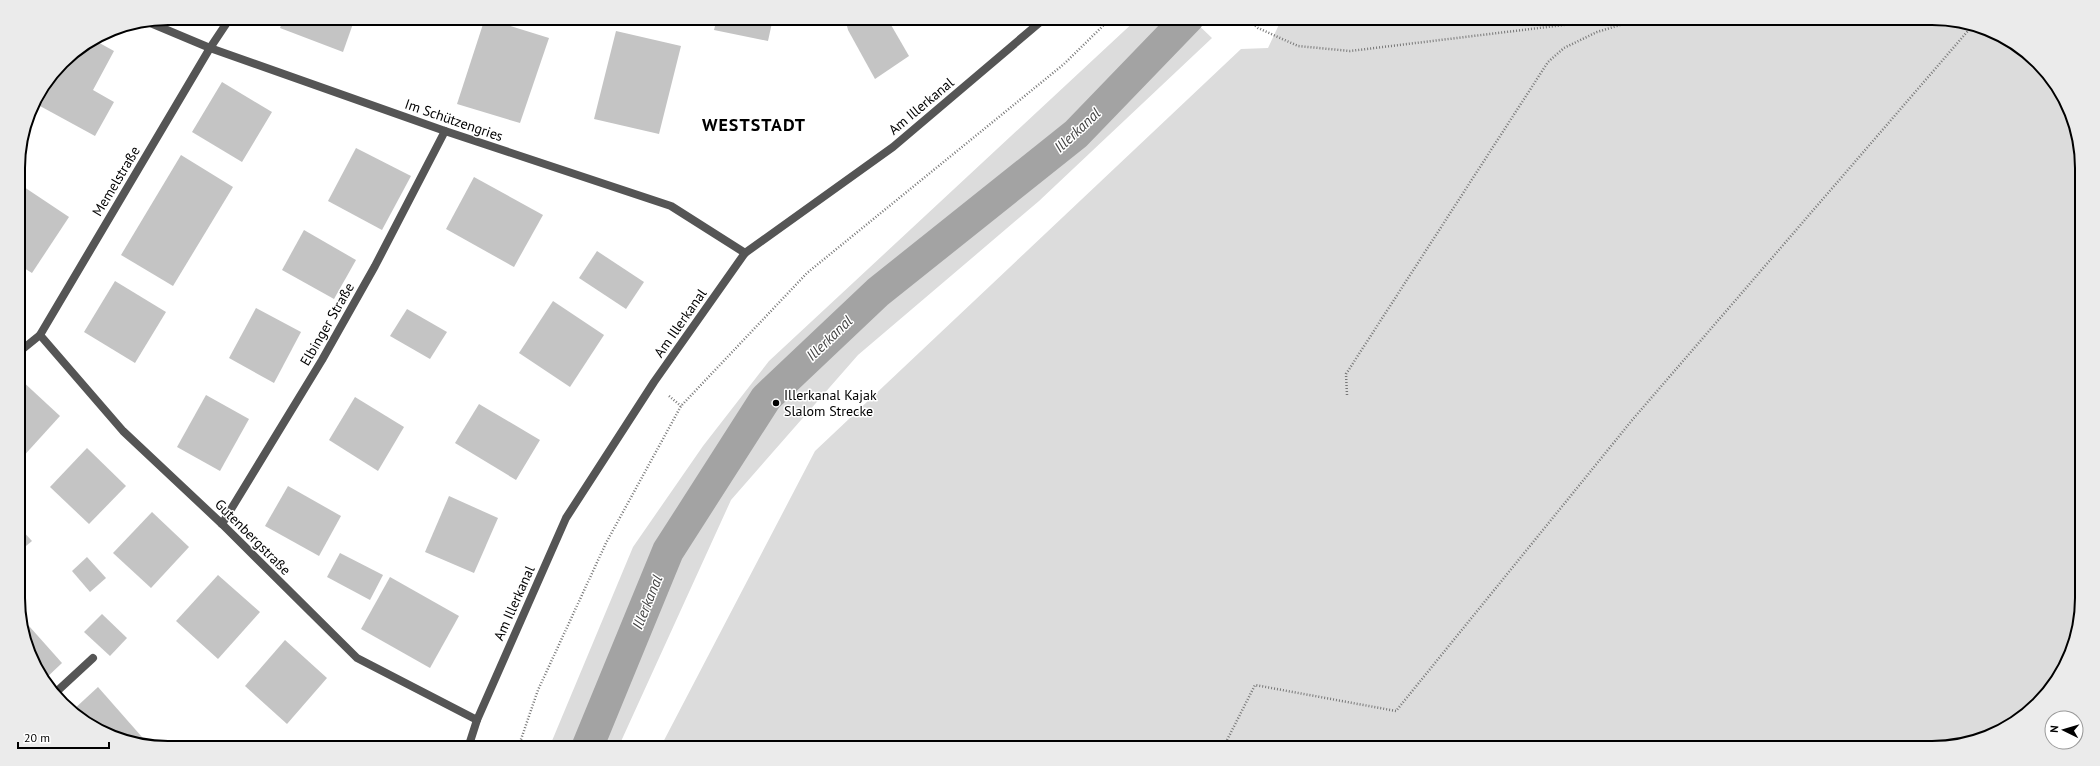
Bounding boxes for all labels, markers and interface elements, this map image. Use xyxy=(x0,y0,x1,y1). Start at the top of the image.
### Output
street label: Am Illerkanal xyxy=(885,73,957,139)
street label: Im Schützengries xyxy=(403,95,506,145)
water label: Illerkanal xyxy=(1050,104,1104,156)
district label: WESTSTADT xyxy=(702,113,806,136)
street label: Memelstraße xyxy=(88,143,144,219)
street label: Elbinger Straße xyxy=(296,279,358,369)
street label: Am Illerkanal xyxy=(650,285,710,361)
water label: Illerkanal xyxy=(802,311,856,365)
place label: Illerkanal Kajak Slalom Strecke xyxy=(784,386,877,420)
marker: Illerkanal Kajak Slalom Strecke xyxy=(771,398,781,408)
street label: Gutenbergstraße xyxy=(211,495,295,579)
street label: Am Illerkanal xyxy=(490,563,538,643)
water label: Illerkanal xyxy=(628,572,666,632)
north arrow xyxy=(2044,710,2084,750)
scale bar xyxy=(18,724,109,750)
text: N xyxy=(2047,725,2061,733)
text: 20 m xyxy=(24,730,50,745)

